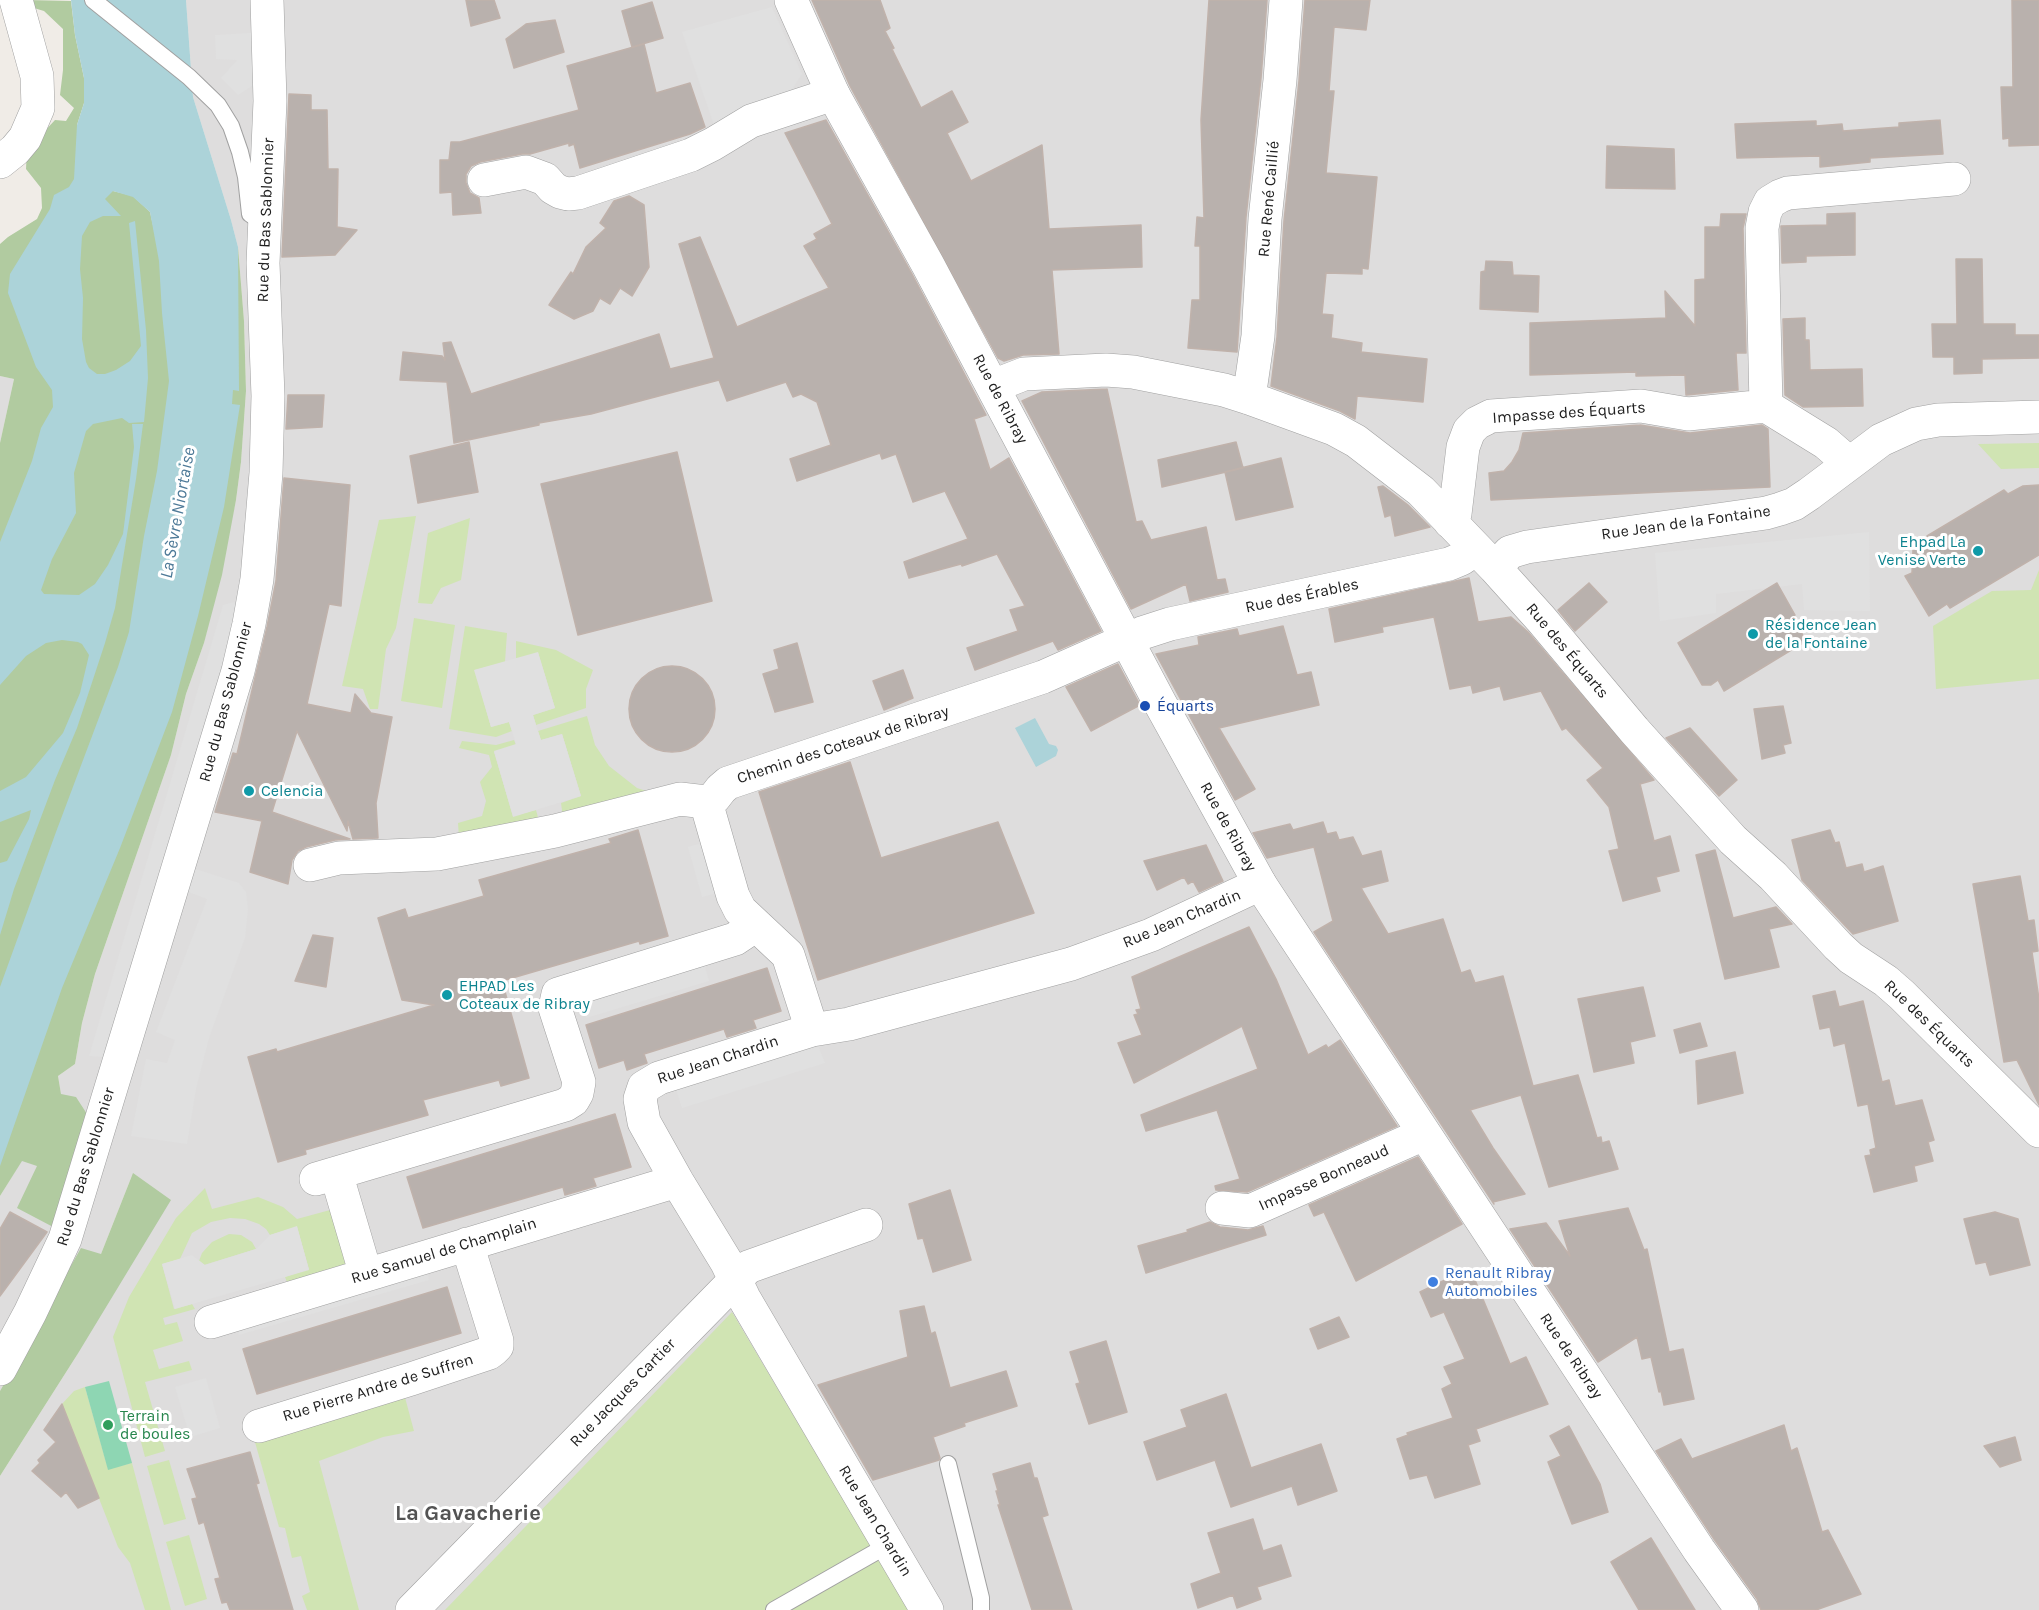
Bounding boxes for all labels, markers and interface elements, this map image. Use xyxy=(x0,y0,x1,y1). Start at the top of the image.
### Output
street label: Rue du Bas Sablonnier xyxy=(254,137,278,303)
street label: Rue René Caillié xyxy=(1254,140,1284,258)
street label: Rue de Ribray xyxy=(968,351,1032,447)
street label: Impasse des Équarts xyxy=(1492,398,1646,428)
water label: La Sèvre Niortaise xyxy=(156,446,200,580)
street label: Rue Jean de la Fontaine xyxy=(1600,502,1772,544)
place label: Ehpad La Venise Verte xyxy=(1878,532,1966,570)
marker: Ehpad La Venise Verte xyxy=(1971,544,1985,558)
street label: Rue des Érables xyxy=(1243,575,1361,617)
street label: Rue des Équarts xyxy=(1522,599,1612,703)
place label: Résidence Jean de la Fontaine xyxy=(1765,615,1877,653)
street label: Rue du Bas Sablonnier xyxy=(195,620,257,784)
marker: Résidence Jean de la Fontaine xyxy=(1746,627,1760,641)
place label: Équarts xyxy=(1157,696,1214,716)
marker: Équarts xyxy=(1138,699,1152,713)
street label: Chemin des Coteaux de Ribray xyxy=(735,702,951,788)
street label: Rue de Ribray xyxy=(1196,779,1260,875)
place label: Celencia xyxy=(261,781,323,801)
marker: Celencia xyxy=(242,784,256,798)
street label: Rue Jean Chardin xyxy=(1120,885,1244,953)
place label: EHPAD Les Coteaux de Ribray xyxy=(459,976,590,1014)
street label: Rue des Équarts xyxy=(1880,976,1978,1072)
marker: EHPAD Les Coteaux de Ribray xyxy=(440,988,454,1002)
street label: Rue Jean Chardin xyxy=(655,1031,781,1089)
street label: Rue du Bas Sablonnier xyxy=(53,1085,119,1249)
street label: Impasse Bonneaud xyxy=(1256,1141,1392,1215)
street label: Rue Samuel de Champlain xyxy=(349,1214,539,1288)
place label: Renault Ribray Automobiles xyxy=(1445,1263,1552,1301)
marker: Renault Ribray Automobiles xyxy=(1426,1275,1440,1289)
street label: Rue de Ribray xyxy=(1535,1310,1607,1402)
street label: Rue Jacques Cartier xyxy=(566,1335,680,1451)
street label: Rue Pierre Andre de Suffren xyxy=(280,1350,476,1426)
place label: Terrain de boules xyxy=(120,1406,191,1444)
marker: Terrain de boules xyxy=(101,1418,115,1432)
street label: Rue Jean Chardin xyxy=(834,1462,916,1580)
district label: La Gavacherie xyxy=(395,1501,541,1527)

